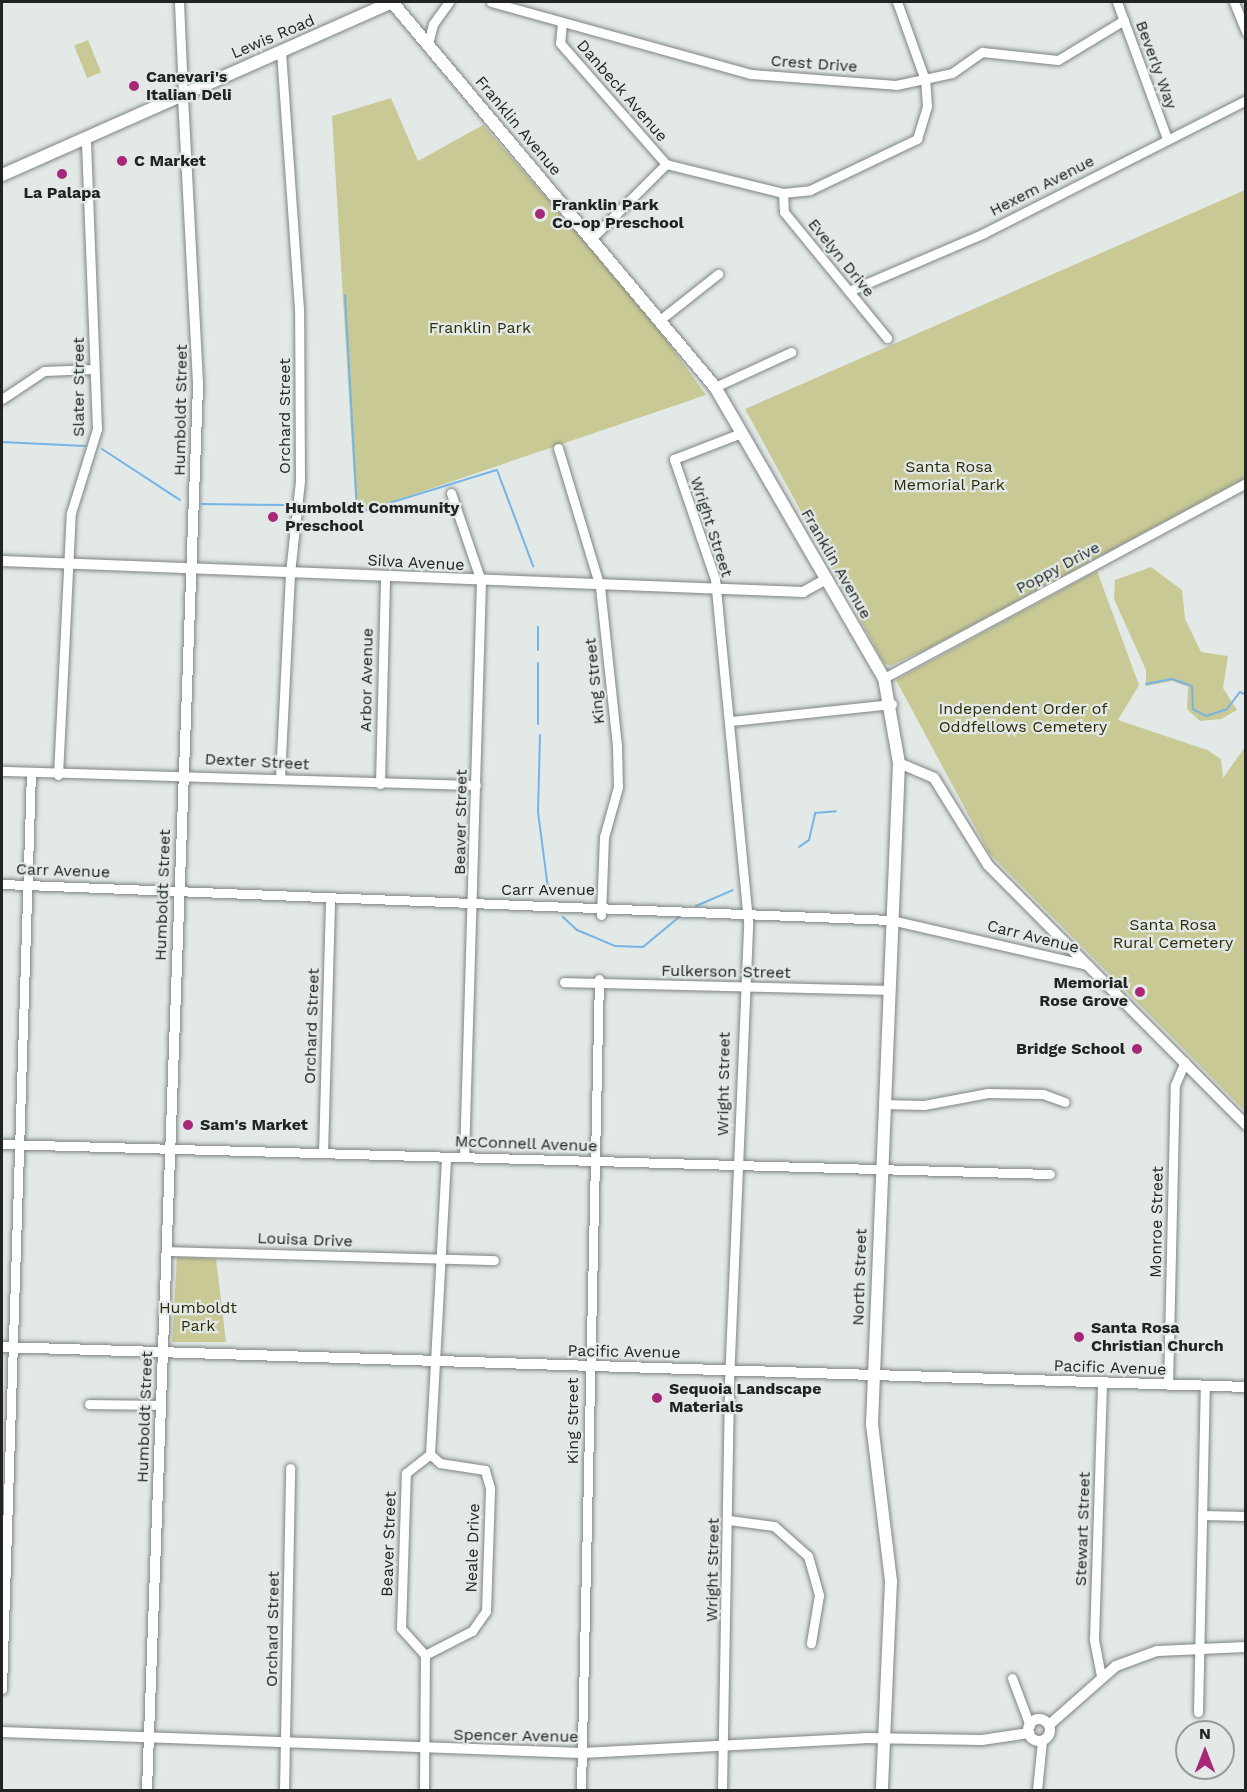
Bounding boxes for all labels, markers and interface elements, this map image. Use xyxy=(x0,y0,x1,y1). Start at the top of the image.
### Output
street label: Lewis Road xyxy=(228,11,318,63)
street label: Beverly Way xyxy=(1131,18,1181,112)
street label: Danbeck Avenue xyxy=(572,36,672,146)
street label: Crest Drive xyxy=(770,51,858,77)
place label: Canevari's Italian Deli xyxy=(146,67,232,105)
street label: Franklin Avenue xyxy=(471,72,565,180)
marker: Canevari's Italian Deli xyxy=(127,79,141,93)
place label: C Market xyxy=(134,151,206,171)
street label: Hexem Avenue xyxy=(986,151,1098,221)
marker: C Market xyxy=(115,154,129,168)
marker: La Palapa xyxy=(55,167,69,181)
place label: La Palapa xyxy=(23,183,101,203)
place label: Franklin Park Co-op Preschool xyxy=(552,195,684,233)
marker: Franklin Park Co-op Preschool xyxy=(533,207,547,221)
street label: Evelyn Drive xyxy=(804,215,878,301)
park label: Franklin Park xyxy=(429,318,531,338)
street label: Slater Street xyxy=(69,337,89,437)
street label: Humboldt Street xyxy=(170,344,192,476)
street label: Orchard Street xyxy=(275,358,295,474)
park label: Santa Rosa Memorial Park xyxy=(893,457,1005,495)
street label: Wright Street xyxy=(686,474,736,580)
place label: Humboldt Community Preschool xyxy=(285,498,459,536)
street label: Franklin Avenue xyxy=(797,505,875,623)
marker: Humboldt Community Preschool xyxy=(266,510,280,524)
street label: Poppy Drive xyxy=(1013,538,1103,598)
street label: Silva Avenue xyxy=(366,551,466,575)
street label: Arbor Avenue xyxy=(356,627,378,733)
street label: King Street xyxy=(581,637,609,725)
park label: Independent Order of Oddfellows Cemetery xyxy=(938,699,1108,737)
street label: Dexter Street xyxy=(204,750,310,774)
street label: Beaver Street xyxy=(450,769,472,875)
street label: Humboldt Street xyxy=(151,829,175,961)
street label: Carr Avenue xyxy=(15,860,111,882)
street label: Carr Avenue xyxy=(500,880,596,900)
park label: Santa Rosa Rural Cemetery xyxy=(1112,915,1234,953)
street label: Carr Avenue xyxy=(985,916,1081,958)
street label: Fulkerson Street xyxy=(661,961,791,983)
street label: Orchard Street xyxy=(300,968,324,1084)
place label: Memorial Rose Grove xyxy=(1039,973,1128,1011)
marker: Memorial Rose Grove xyxy=(1133,985,1147,999)
street label: Wright Street xyxy=(713,1032,735,1136)
place label: Bridge School xyxy=(1016,1039,1125,1059)
marker: Bridge School xyxy=(1130,1042,1144,1056)
place label: Sam's Market xyxy=(200,1115,308,1135)
marker: Sam's Market xyxy=(181,1118,195,1132)
street label: McConnell Avenue xyxy=(454,1132,598,1156)
street label: Monroe Street xyxy=(1146,1166,1168,1278)
street label: North Street xyxy=(849,1228,871,1326)
street label: Louisa Drive xyxy=(257,1229,353,1251)
park label: Humboldt Park xyxy=(159,1298,237,1336)
place label: Santa Rosa Christian Church xyxy=(1091,1318,1224,1356)
marker: Santa Rosa Christian Church xyxy=(1072,1330,1086,1344)
street label: Pacific Avenue xyxy=(567,1341,681,1363)
street label: Humboldt Street xyxy=(133,1351,157,1483)
street label: Pacific Avenue xyxy=(1053,1356,1167,1380)
street label: King Street xyxy=(563,1378,583,1464)
place label: Sequoia Landscape Materials xyxy=(669,1379,822,1417)
marker: Sequoia Landscape Materials xyxy=(650,1391,664,1405)
street label: Stewart Street xyxy=(1071,1471,1095,1587)
street label: Beaver Street xyxy=(378,1491,400,1597)
street label: Neale Drive xyxy=(462,1503,484,1593)
street label: Wright Street xyxy=(702,1518,724,1622)
street label: Orchard Street xyxy=(262,1571,284,1687)
north arrow xyxy=(1175,1720,1235,1780)
text: N xyxy=(1199,1724,1211,1743)
street label: Spencer Avenue xyxy=(453,1725,579,1747)

